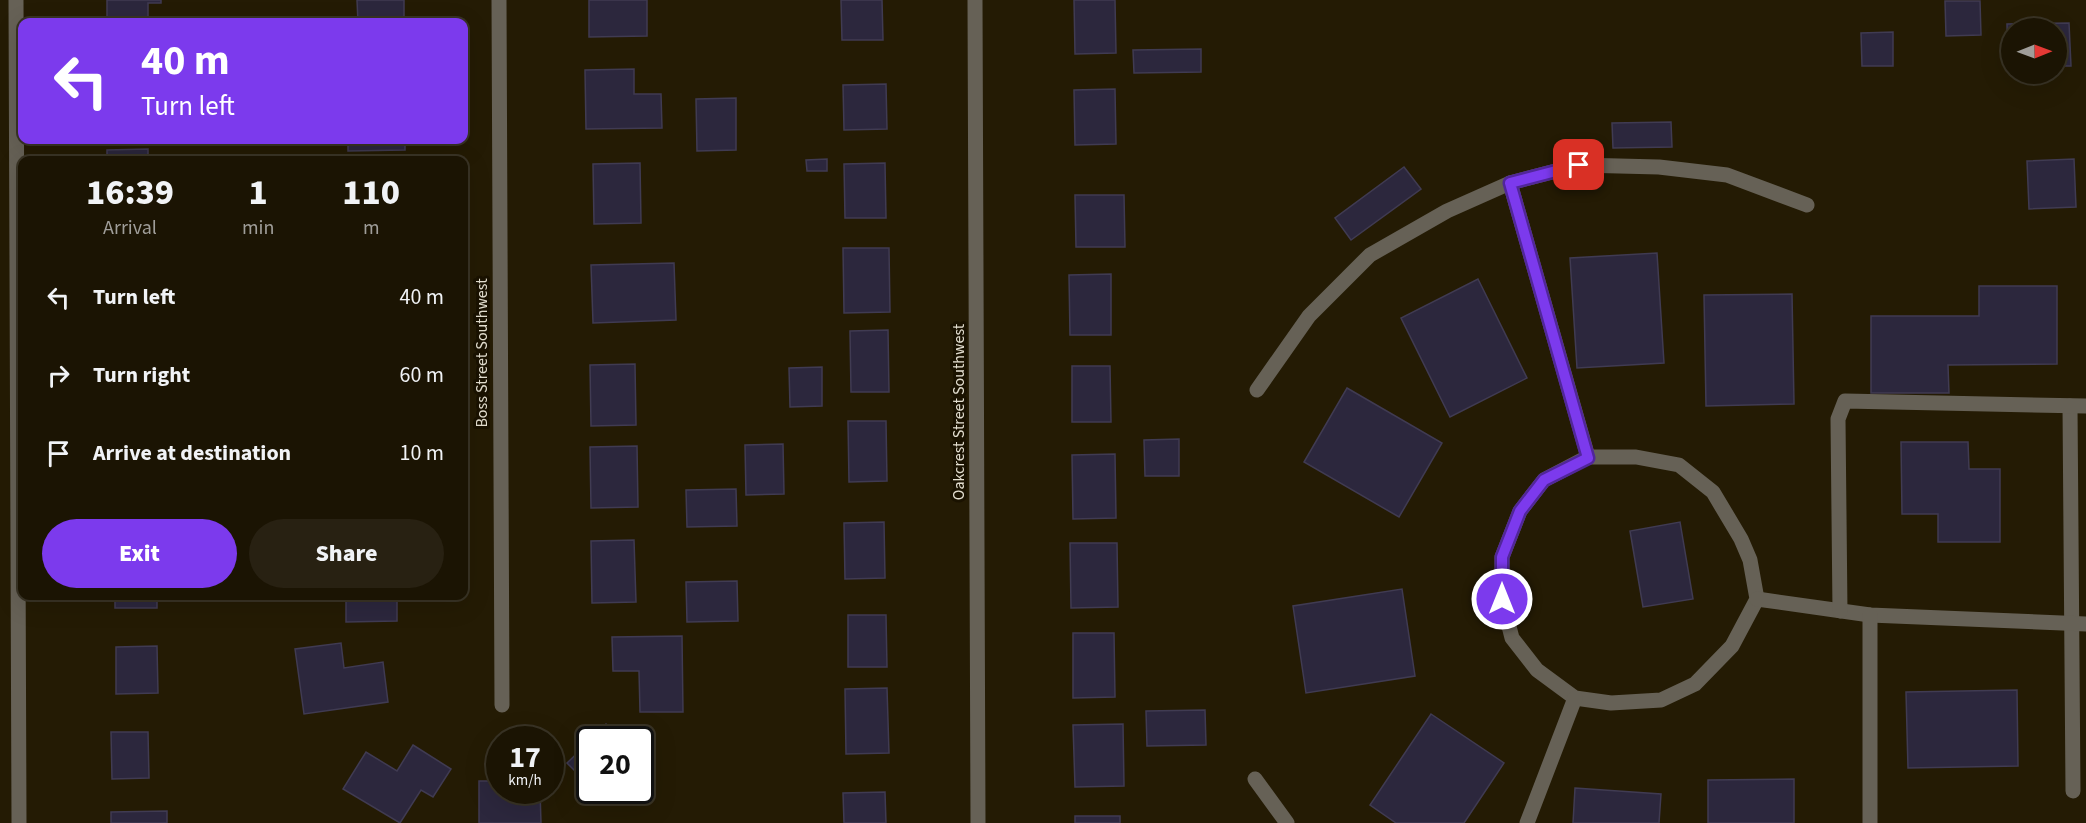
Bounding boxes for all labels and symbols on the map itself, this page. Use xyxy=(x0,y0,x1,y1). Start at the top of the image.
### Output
north arrow xyxy=(2001,18,2067,84)
pin xyxy=(1553,139,1604,190)
street label: Boss Street Southwest xyxy=(471,278,493,428)
street label: Oakcrest Street Southwest xyxy=(948,323,970,500)
position arrow xyxy=(1470,567,1534,631)
speed limit sign: 20 xyxy=(576,726,654,804)

